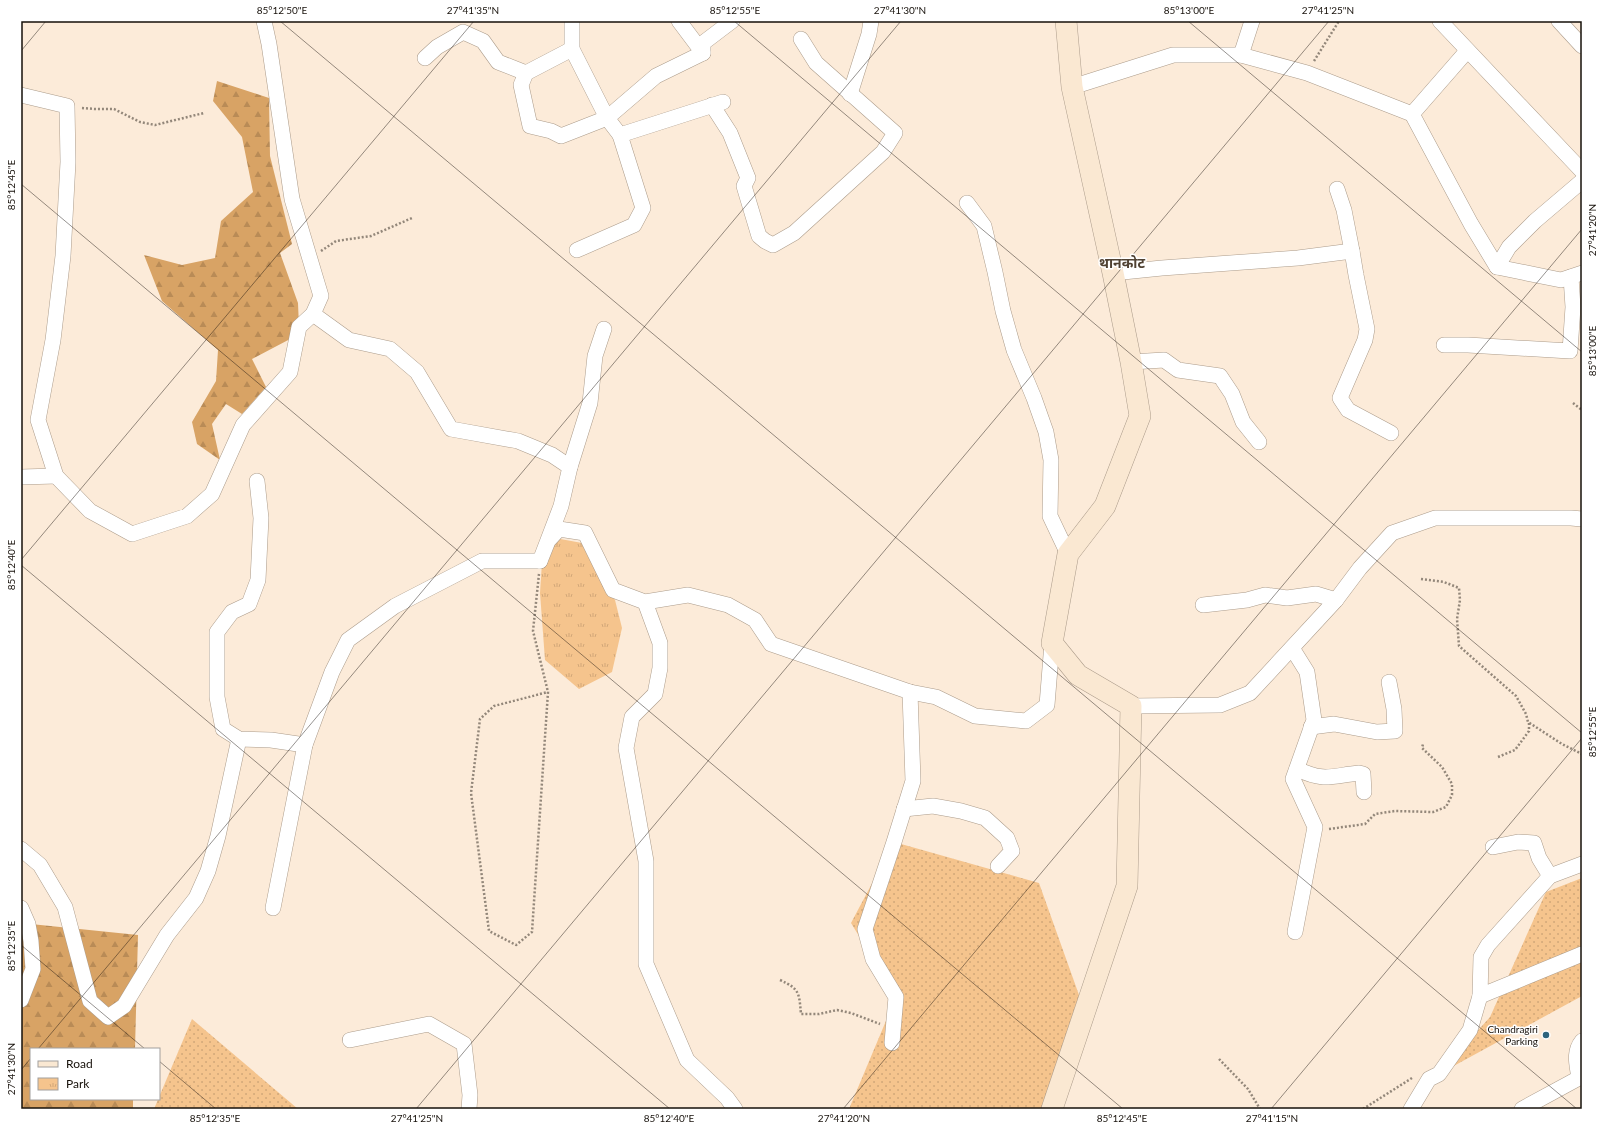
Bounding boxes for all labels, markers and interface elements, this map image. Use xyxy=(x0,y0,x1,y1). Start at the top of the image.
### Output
text: 85°12'50"E xyxy=(257,4,307,16)
text: 27°41'35"N xyxy=(447,4,499,16)
text: 85°12'55"E xyxy=(710,4,760,16)
text: 27°41'30"N xyxy=(874,4,926,16)
text: 85°13'00"E xyxy=(1164,4,1214,16)
text: 27°41'25"N xyxy=(1302,4,1354,16)
text: 85°12'45"E xyxy=(5,160,17,210)
text: 27°41'20"N xyxy=(1586,204,1598,256)
district label: थानकोट xyxy=(1099,254,1145,271)
text: 85°13'00"E xyxy=(1586,326,1598,376)
text: 85°12'40"E xyxy=(5,540,17,590)
text: 85°12'55"E xyxy=(1586,707,1598,757)
text: 85°12'35"E xyxy=(5,921,17,971)
place label: Chandragiri Parking xyxy=(1487,1023,1538,1047)
marker: Chandragiri Parking xyxy=(1541,1030,1551,1040)
text: 27°41'30"N xyxy=(5,1043,17,1095)
legend xyxy=(30,1048,160,1100)
text: Road xyxy=(66,1056,93,1071)
text: Park xyxy=(66,1076,90,1091)
text: 85°12'35"E xyxy=(190,1112,240,1124)
text: 27°41'25"N xyxy=(391,1112,443,1124)
text: 85°12'40"E xyxy=(644,1112,694,1124)
text: 27°41'20"N xyxy=(818,1112,870,1124)
text: 85°12'45"E xyxy=(1097,1112,1147,1124)
text: 27°41'15"N xyxy=(1246,1112,1298,1124)

